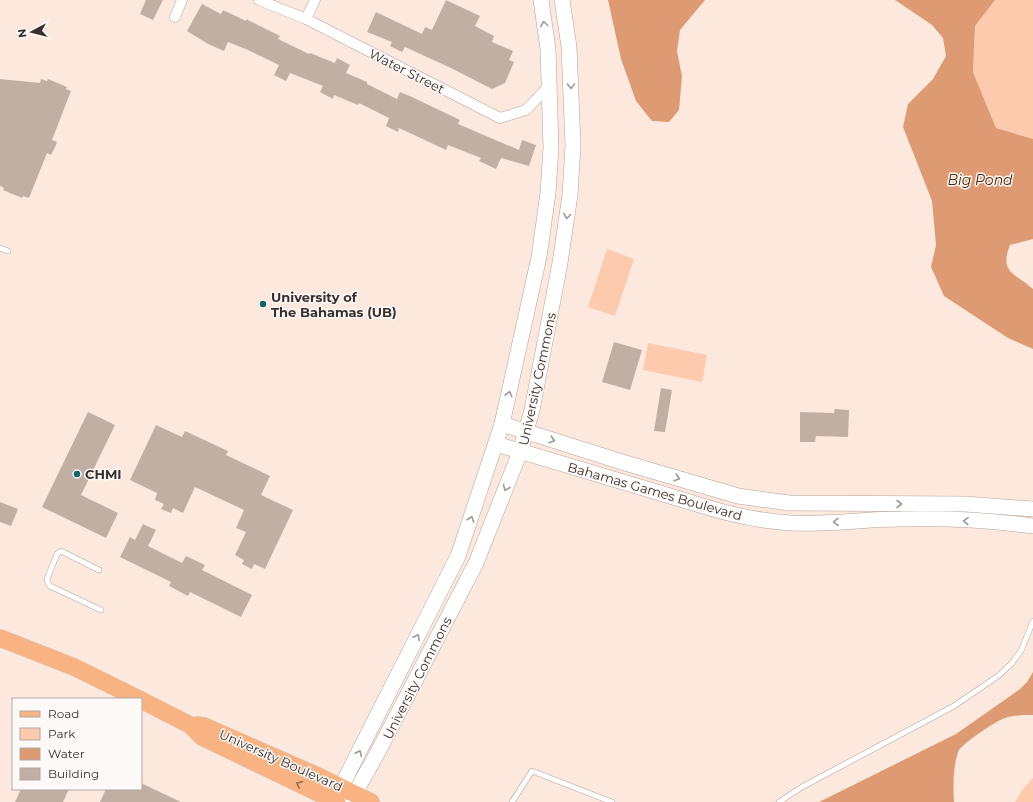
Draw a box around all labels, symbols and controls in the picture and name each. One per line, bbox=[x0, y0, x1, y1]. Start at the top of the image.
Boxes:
north arrow bbox=[12, 12, 52, 52]
one-way arrow bbox=[540, 21, 549, 28]
text: N bbox=[15, 28, 30, 38]
street label: Water Street bbox=[367, 45, 447, 97]
one-way arrow bbox=[567, 83, 575, 89]
water label: Big Pond bbox=[947, 171, 1013, 189]
one-way arrow bbox=[563, 213, 572, 219]
place label: University of The Bahamas (UB) bbox=[271, 289, 397, 320]
marker: University of The Bahamas (UB) bbox=[258, 299, 268, 309]
street label: University Commons bbox=[515, 311, 559, 447]
one-way arrow bbox=[504, 391, 512, 397]
one-way arrow bbox=[549, 435, 556, 444]
street label: Bahamas Games Boulevard bbox=[566, 458, 744, 524]
place label: CHMI bbox=[85, 466, 122, 482]
marker: CHMI bbox=[72, 469, 82, 479]
one-way arrow bbox=[673, 473, 680, 482]
one-way arrow bbox=[503, 484, 511, 492]
one-way arrow bbox=[896, 500, 902, 508]
one-way arrow bbox=[466, 515, 475, 522]
one-way arrow bbox=[963, 516, 969, 525]
one-way arrow bbox=[833, 518, 839, 526]
street label: University Commons bbox=[379, 614, 455, 742]
one-way arrow bbox=[413, 634, 420, 641]
legend bbox=[12, 698, 142, 790]
text: Road bbox=[48, 706, 79, 721]
text: Park bbox=[48, 726, 76, 741]
street label: University Boulevard bbox=[217, 726, 345, 794]
text: Water bbox=[48, 746, 85, 761]
one-way arrow bbox=[354, 749, 361, 757]
text: Building bbox=[48, 766, 99, 781]
one-way arrow bbox=[296, 781, 304, 789]

